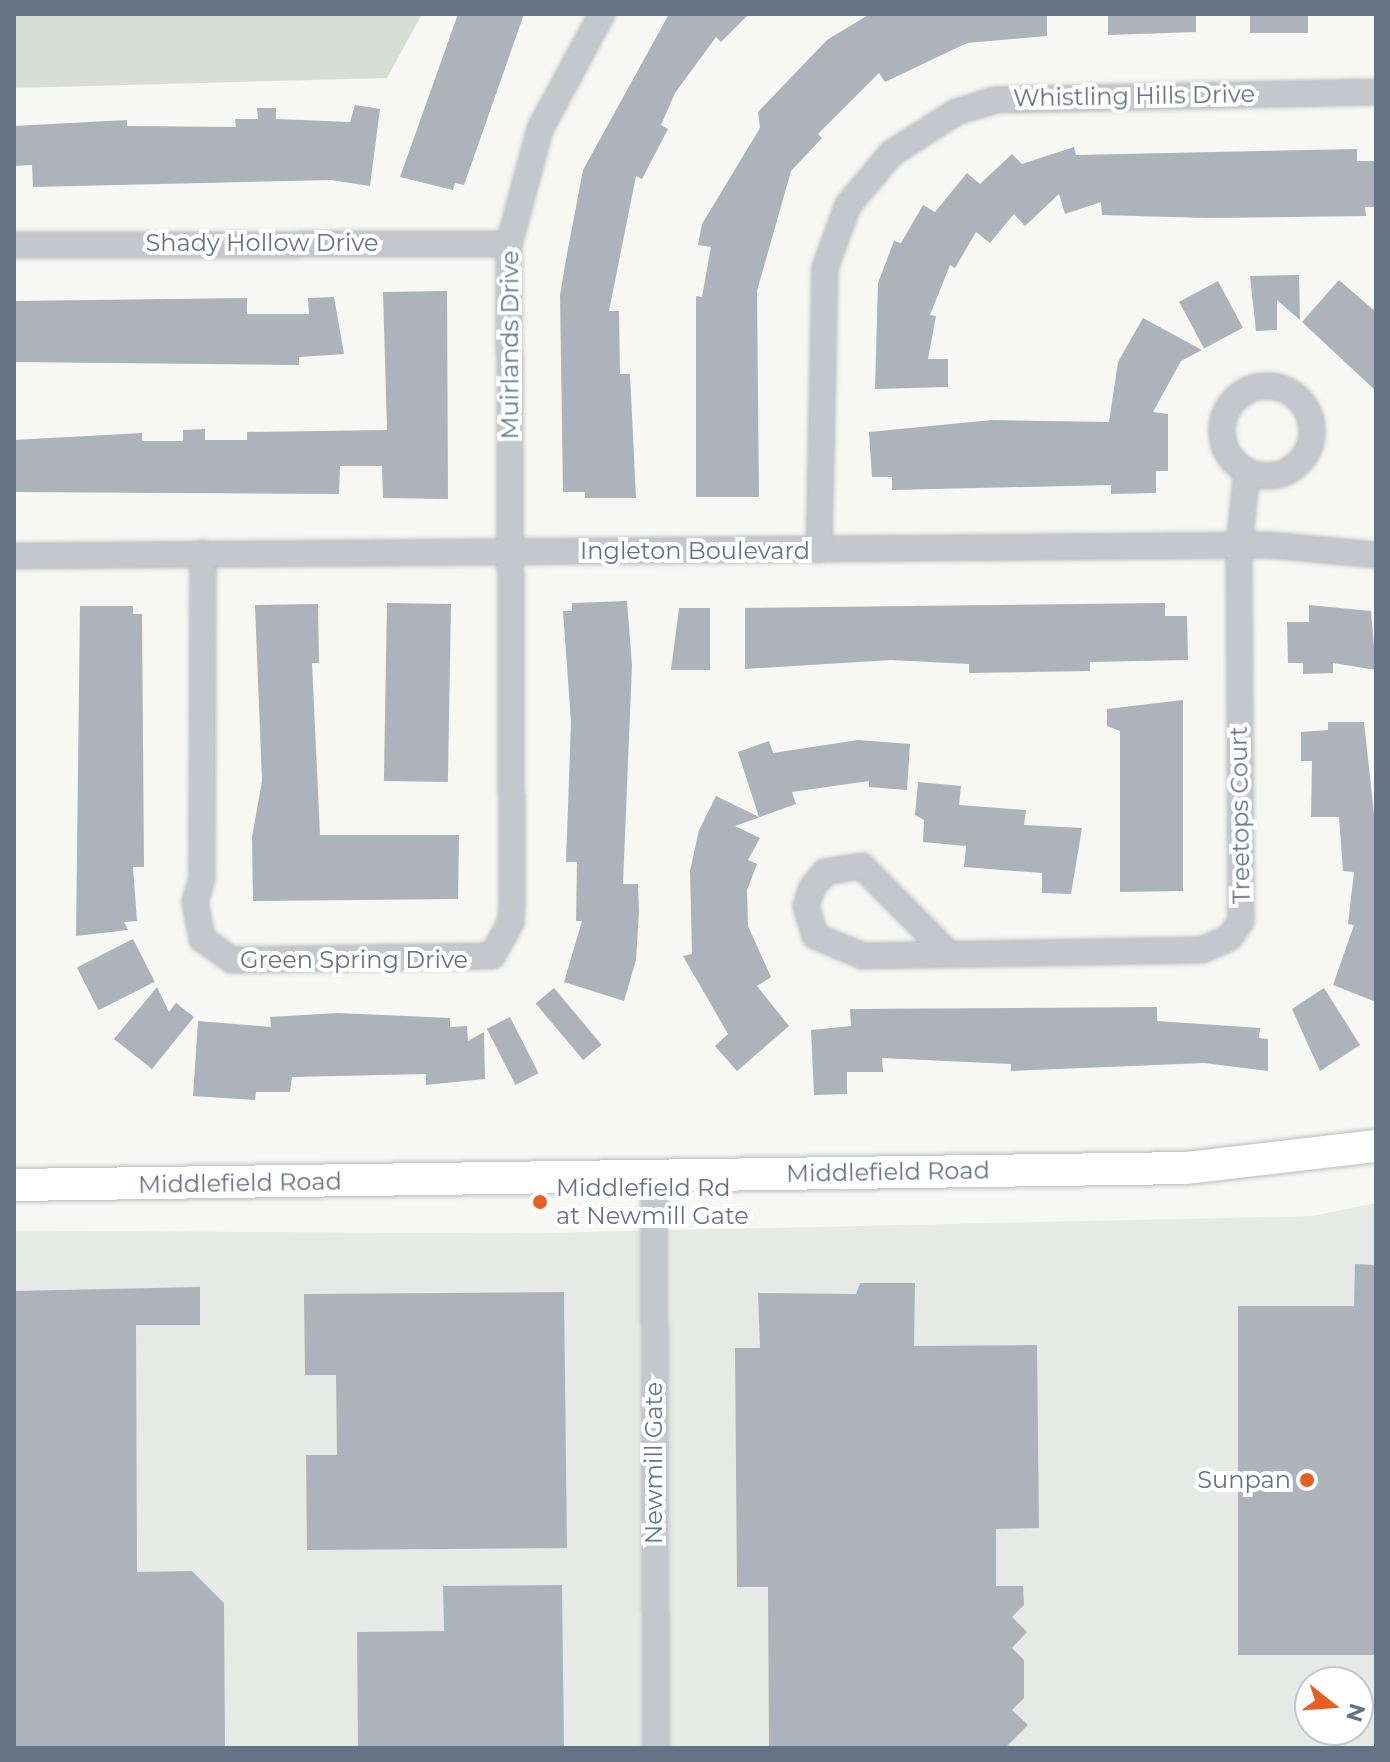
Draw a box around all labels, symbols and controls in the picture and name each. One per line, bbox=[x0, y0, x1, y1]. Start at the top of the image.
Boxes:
street label: Whistling Hills Drive bbox=[1013, 79, 1255, 113]
street label: Shady Hollow Drive bbox=[145, 229, 379, 257]
street label: Muirlands Drive bbox=[496, 251, 524, 439]
street label: Ingleton Boulevard bbox=[580, 537, 810, 565]
street label: Treetops Court bbox=[1224, 726, 1256, 904]
street label: Green Spring Drive bbox=[240, 946, 468, 974]
street label: Middlefield Road bbox=[786, 1156, 990, 1188]
street label: Middlefield Road bbox=[138, 1167, 342, 1199]
place label: Middlefield Rd at Newmill Gate bbox=[556, 1174, 749, 1230]
marker: Middlefield Rd at Newmill Gate bbox=[531, 1193, 549, 1211]
street label: Newmill Gate bbox=[640, 1382, 668, 1544]
place label: Sunpan bbox=[1197, 1466, 1291, 1494]
marker: Sunpan bbox=[1298, 1471, 1316, 1489]
north arrow bbox=[1294, 1666, 1374, 1746]
text: N bbox=[1340, 1700, 1371, 1725]

